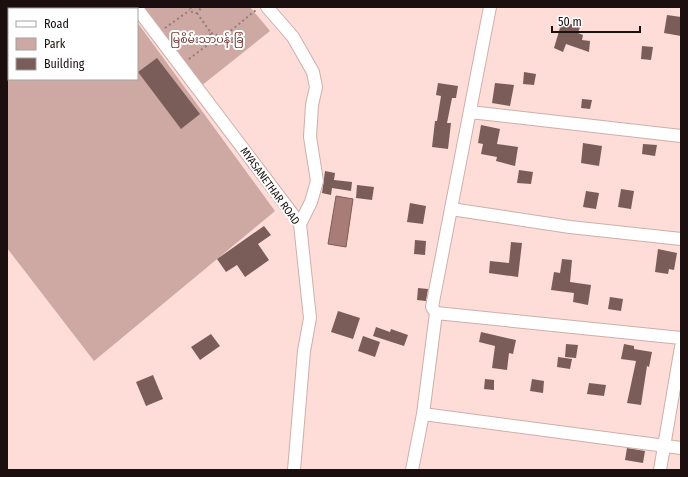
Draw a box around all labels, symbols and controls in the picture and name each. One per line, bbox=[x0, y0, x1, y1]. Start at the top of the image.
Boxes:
legend bbox=[8, 8, 138, 80]
scale bar bbox=[552, 8, 640, 34]
text: 50 m bbox=[558, 15, 582, 29]
text: Road bbox=[44, 17, 69, 31]
park label: မြစိမ်းသာပန်းခြံ bbox=[170, 32, 244, 48]
text: Park bbox=[44, 37, 66, 51]
text: Building bbox=[44, 57, 85, 71]
street label: MYASANETHAR ROAD bbox=[238, 145, 302, 227]

